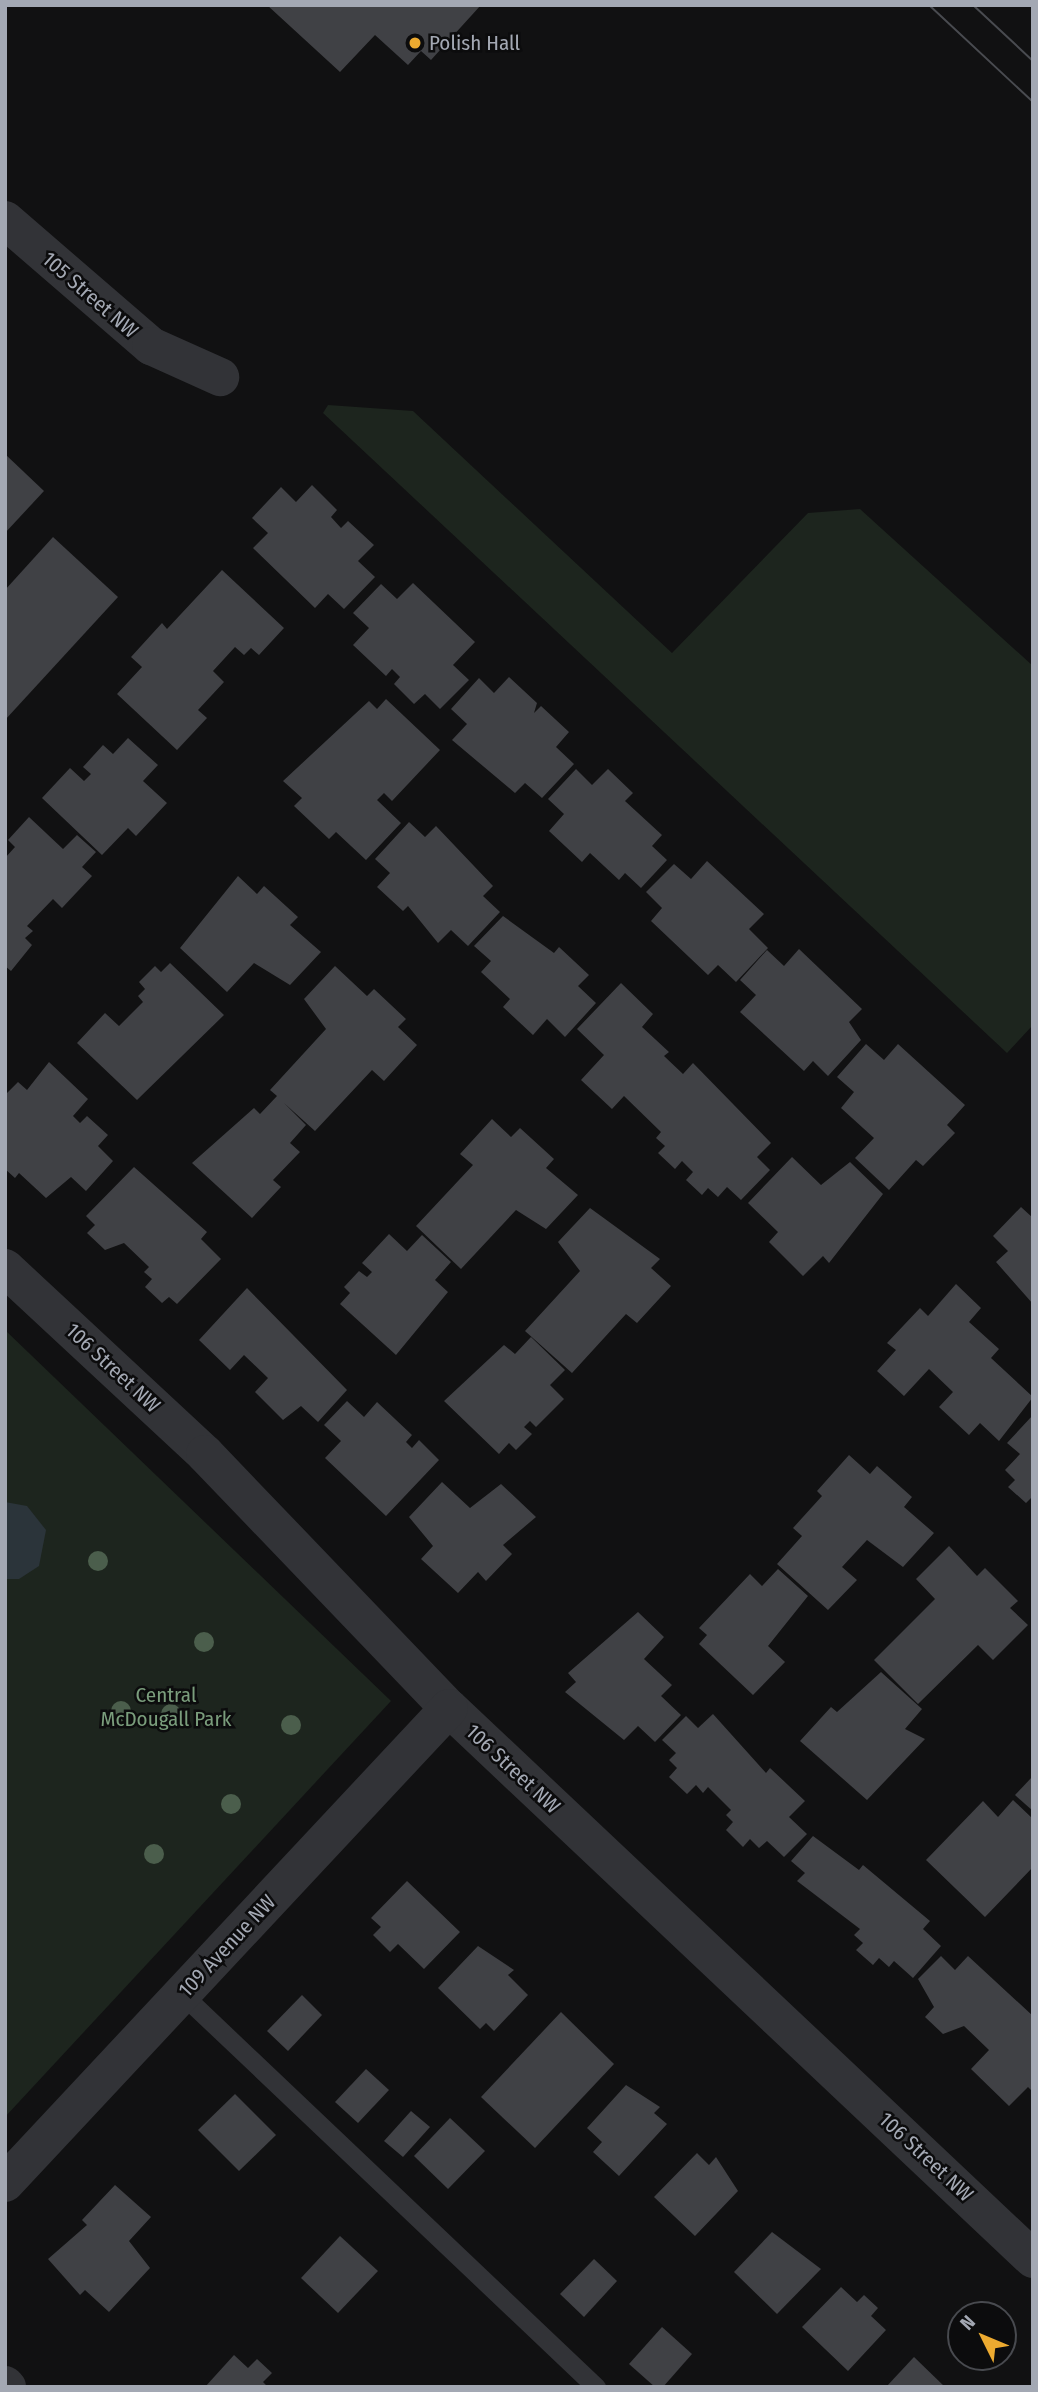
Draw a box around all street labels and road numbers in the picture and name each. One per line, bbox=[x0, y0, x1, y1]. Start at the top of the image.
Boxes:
street label: 105 Street NW bbox=[37, 247, 143, 343]
street label: 106 Street NW bbox=[61, 1318, 165, 1418]
street label: 106 Street NW bbox=[461, 1719, 565, 1819]
street label: 109 Avenue NW bbox=[173, 1890, 281, 2002]
street label: 106 Street NW bbox=[874, 2107, 978, 2207]

